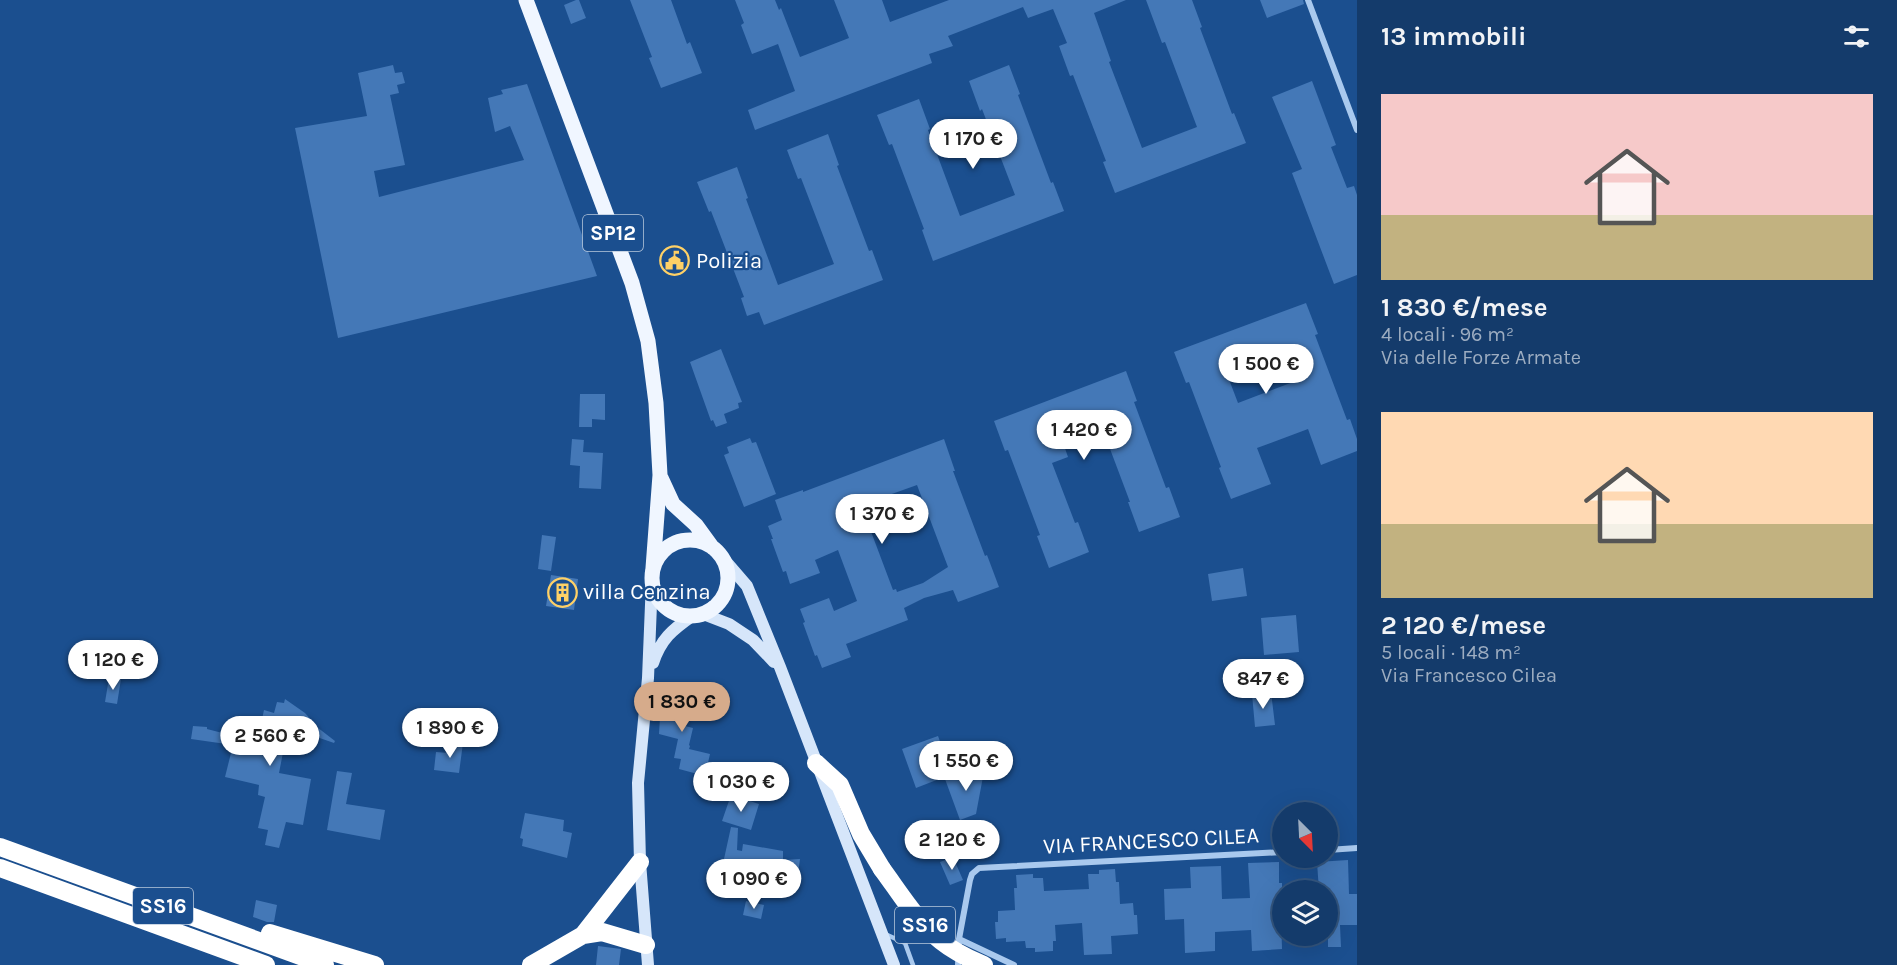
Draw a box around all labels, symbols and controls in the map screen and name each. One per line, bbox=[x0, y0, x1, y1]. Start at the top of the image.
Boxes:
icon: filters bbox=[1840, 20, 1873, 53]
text: 13 immobili bbox=[1381, 21, 1527, 52]
pin: 1 170 € bbox=[918, 119, 1028, 170]
text: 1 170 € bbox=[943, 127, 1003, 150]
icon: home bbox=[1573, 133, 1681, 241]
road number: SP12 bbox=[583, 215, 643, 251]
public building icon: Polizia bbox=[659, 245, 691, 277]
place label: Polizia bbox=[696, 248, 762, 274]
text: 1 830 €/mese bbox=[1381, 292, 1548, 323]
text: 4 locali · 96 m² bbox=[1381, 323, 1514, 346]
pin: 1 500 € bbox=[1211, 344, 1321, 395]
text: Via delle Forze Armate bbox=[1381, 346, 1581, 369]
text: 1 500 € bbox=[1233, 352, 1299, 375]
pin: 1 420 € bbox=[1029, 410, 1139, 461]
text: 1 420 € bbox=[1051, 418, 1117, 441]
icon: home bbox=[1573, 451, 1681, 559]
pin: 1 370 € bbox=[827, 494, 937, 545]
text: 1 370 € bbox=[850, 502, 914, 525]
building icon: villa Cenzina bbox=[546, 576, 578, 608]
place label: villa Cenzina bbox=[583, 579, 711, 605]
text: 2 120 €/mese bbox=[1381, 610, 1546, 641]
pin: 1 120 € bbox=[58, 640, 168, 691]
text: 5 locali · 148 m² bbox=[1381, 641, 1521, 664]
text: 1 120 € bbox=[82, 648, 144, 671]
pin: 847 € bbox=[1221, 659, 1305, 710]
text: Via Francesco Cilea bbox=[1381, 664, 1557, 687]
text: 847 € bbox=[1237, 667, 1289, 690]
pin: 1 830 € bbox=[627, 682, 737, 733]
text: 1 830 € bbox=[648, 690, 716, 713]
pin: 1 890 € bbox=[395, 708, 505, 759]
pin: 2 560 € bbox=[215, 716, 325, 767]
text: 1 890 € bbox=[416, 716, 484, 739]
text: 2 560 € bbox=[234, 724, 306, 747]
pin: 1 550 € bbox=[911, 741, 1021, 792]
text: 1 550 € bbox=[933, 749, 999, 772]
pin: 1 030 € bbox=[686, 762, 796, 813]
text: 1 030 € bbox=[707, 770, 775, 793]
north arrow bbox=[1272, 802, 1338, 868]
map controls bbox=[1272, 802, 1338, 946]
pin: 2 120 € bbox=[897, 820, 1007, 871]
street label: VIA FRANCESCO CILEA bbox=[1042, 822, 1260, 860]
text: 2 120 € bbox=[919, 828, 985, 851]
pin: 1 090 € bbox=[699, 859, 809, 910]
text: 1 090 € bbox=[720, 867, 788, 890]
button: layers bbox=[1272, 880, 1338, 946]
road number: SS16 bbox=[133, 888, 193, 924]
road number: SS16 bbox=[895, 907, 955, 943]

